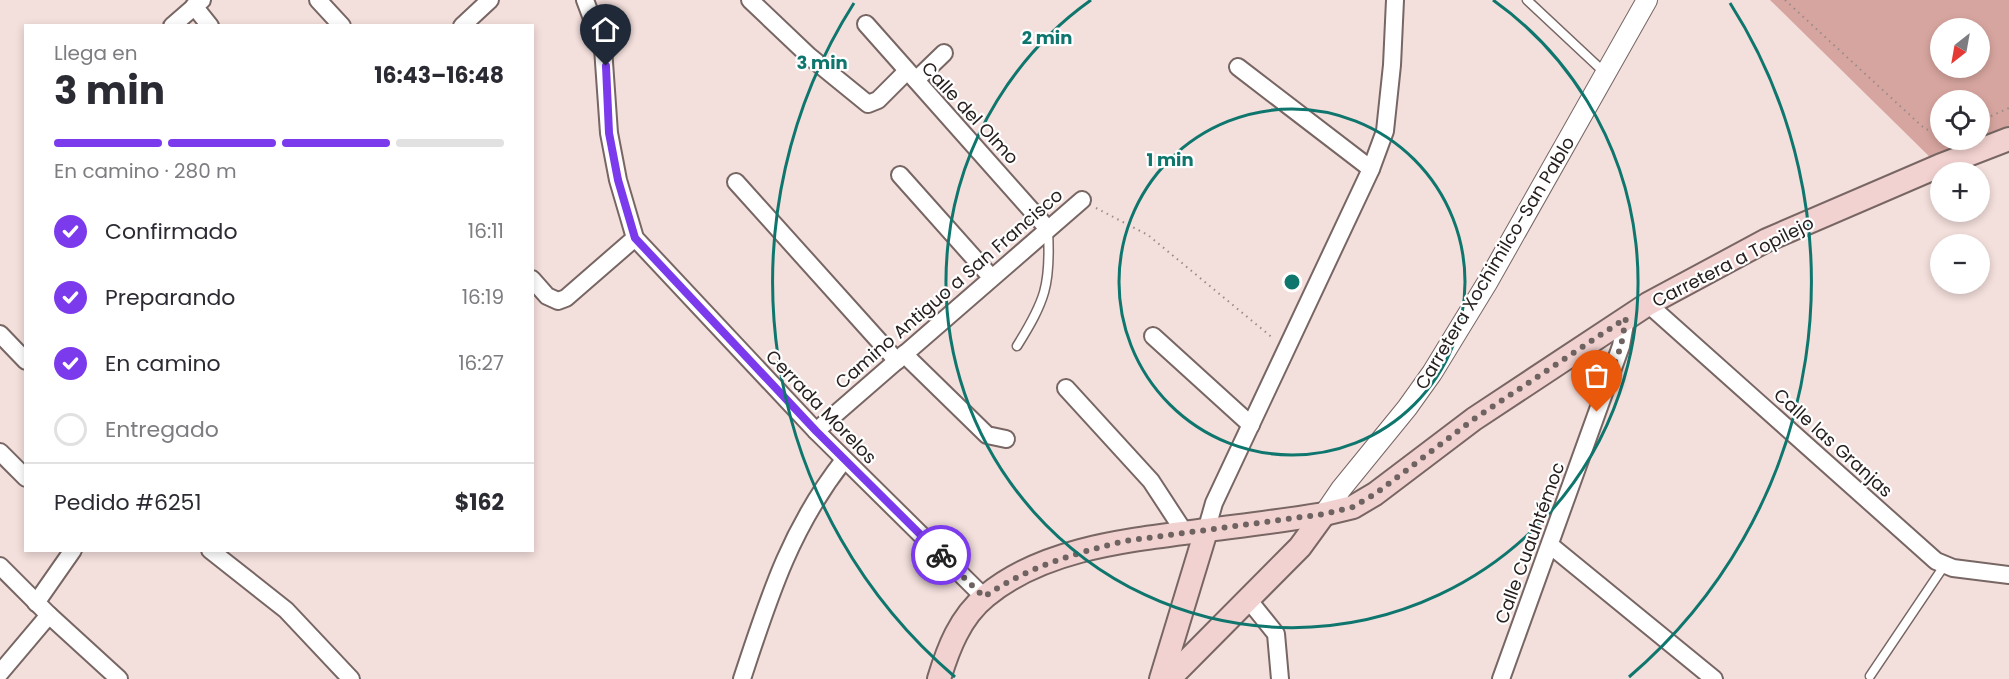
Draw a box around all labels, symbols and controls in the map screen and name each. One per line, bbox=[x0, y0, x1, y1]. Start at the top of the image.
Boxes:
pin bbox=[580, 4, 631, 66]
icon: home bbox=[589, 13, 622, 46]
north arrow bbox=[1930, 18, 1990, 78]
map controls bbox=[1930, 18, 1990, 294]
text: 2 min bbox=[1022, 25, 1072, 50]
text: Llega en bbox=[54, 39, 138, 67]
text: 3 min bbox=[796, 50, 848, 75]
street label: Calle del Olmo bbox=[916, 56, 1025, 169]
text: 16:43–16:48 bbox=[374, 60, 504, 91]
text: 3 min bbox=[54, 63, 165, 118]
button: locate bbox=[1930, 90, 1990, 150]
street label: Carretera Xochimilco-San Pablo bbox=[1409, 132, 1580, 394]
text: 1 min bbox=[1146, 147, 1194, 172]
text: En camino · 280 m bbox=[54, 157, 237, 185]
button: + bbox=[1930, 162, 1990, 222]
street label: Camino Antiguo a San Francisco bbox=[829, 183, 1068, 395]
street label: Carretera a Topilejo bbox=[1648, 210, 1818, 313]
icon: check bbox=[54, 215, 87, 248]
text: Confirmado bbox=[105, 216, 238, 247]
text: 16:11 bbox=[468, 217, 504, 245]
button: − bbox=[1930, 234, 1990, 294]
centre of rings bbox=[1282, 272, 1302, 292]
icon: check bbox=[54, 281, 87, 314]
text: Preparando bbox=[105, 282, 235, 313]
text: 16:19 bbox=[462, 283, 504, 311]
street label: Cerrada Morelos bbox=[760, 344, 882, 469]
icon: check bbox=[54, 347, 87, 380]
text: En camino bbox=[105, 348, 221, 379]
text: 16:27 bbox=[458, 349, 504, 377]
pin bbox=[1571, 350, 1622, 412]
icon: bag bbox=[1580, 359, 1613, 392]
street label: Calle las Granjas bbox=[1768, 382, 1898, 503]
text: Entregado bbox=[105, 414, 219, 445]
street label: Calle Cuauhtémoc bbox=[1489, 459, 1570, 627]
text: Pedido #6251 bbox=[54, 487, 201, 518]
text: $162 bbox=[455, 487, 504, 518]
courier bbox=[911, 525, 971, 585]
icon: bike bbox=[925, 539, 958, 572]

